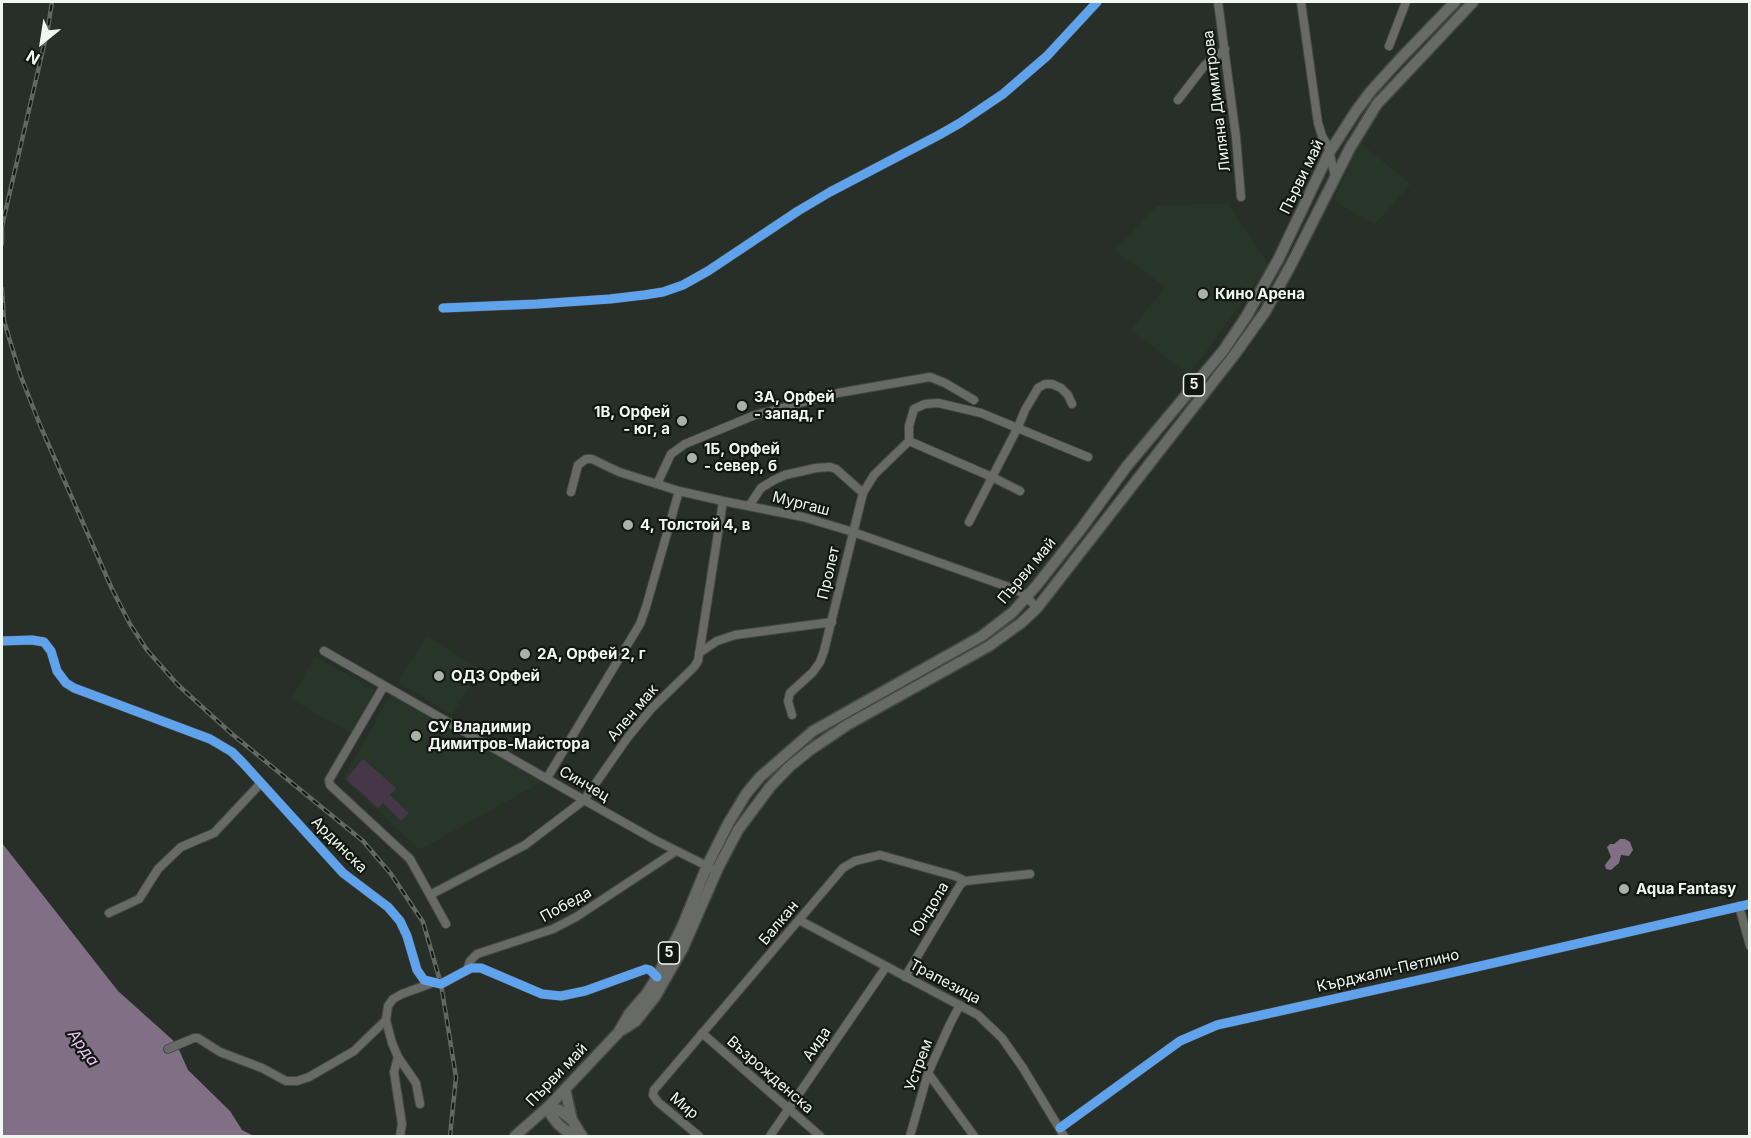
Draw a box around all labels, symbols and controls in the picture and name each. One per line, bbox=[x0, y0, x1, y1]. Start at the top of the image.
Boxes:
north arrow bbox=[12, 12, 72, 72]
street label: Лиляна Димитрова bbox=[1199, 29, 1235, 173]
text: N bbox=[23, 46, 43, 69]
street label: Първи май bbox=[1276, 137, 1328, 217]
place label: Кино Арена bbox=[1215, 285, 1305, 303]
marker: Кино Арена bbox=[1196, 287, 1210, 301]
road number: 5 bbox=[1184, 374, 1204, 396]
place label: 3А, Орфей - запад, г bbox=[754, 388, 835, 423]
marker: 3А, Орфей - запад, г bbox=[735, 399, 749, 413]
place label: 1В, Орфей - юг, а bbox=[594, 403, 670, 438]
marker: 1В, Орфей - юг, а bbox=[675, 414, 689, 428]
place label: 1Б, Орфей - север, б bbox=[704, 440, 780, 475]
marker: 1Б, Орфей - север, б bbox=[685, 451, 699, 465]
street label: Мургаш bbox=[770, 488, 832, 520]
place label: 4, Толстой 4, в bbox=[640, 516, 750, 534]
marker: 4, Толстой 4, в bbox=[621, 518, 635, 532]
street label: Първи май bbox=[994, 534, 1060, 608]
street label: Пролет bbox=[814, 545, 844, 601]
place label: 2А, Орфей 2, г bbox=[537, 645, 646, 663]
marker: 2А, Орфей 2, г bbox=[518, 647, 532, 661]
place label: ОДЗ Орфей bbox=[451, 667, 540, 685]
marker: ОДЗ Орфей bbox=[432, 669, 446, 683]
street label: Ален мак bbox=[604, 681, 662, 745]
place label: СУ Владимир Димитров-Майстора bbox=[428, 718, 590, 753]
marker: СУ Владимир Димитров-Майстора bbox=[409, 729, 423, 743]
street label: Синчец bbox=[556, 762, 612, 806]
street label: Ардинска bbox=[307, 813, 371, 877]
street label: Юндола bbox=[907, 879, 953, 939]
place label: Aqua Fantasy bbox=[1636, 880, 1736, 898]
marker: Aqua Fantasy bbox=[1617, 882, 1631, 896]
street label: Победа bbox=[537, 884, 595, 926]
street label: Балкан bbox=[755, 897, 803, 949]
road number: 5 bbox=[658, 942, 680, 964]
street label: Кърджали-Петлино bbox=[1315, 946, 1461, 996]
street label: Трапезица bbox=[906, 956, 984, 1008]
street label: Аида bbox=[799, 1024, 835, 1064]
water label: Арда bbox=[63, 1026, 103, 1070]
street label: Възрожденска bbox=[723, 1032, 817, 1118]
street label: Устрем bbox=[901, 1037, 937, 1093]
street label: Първи май bbox=[523, 1040, 591, 1110]
street label: Мир bbox=[666, 1089, 702, 1123]

